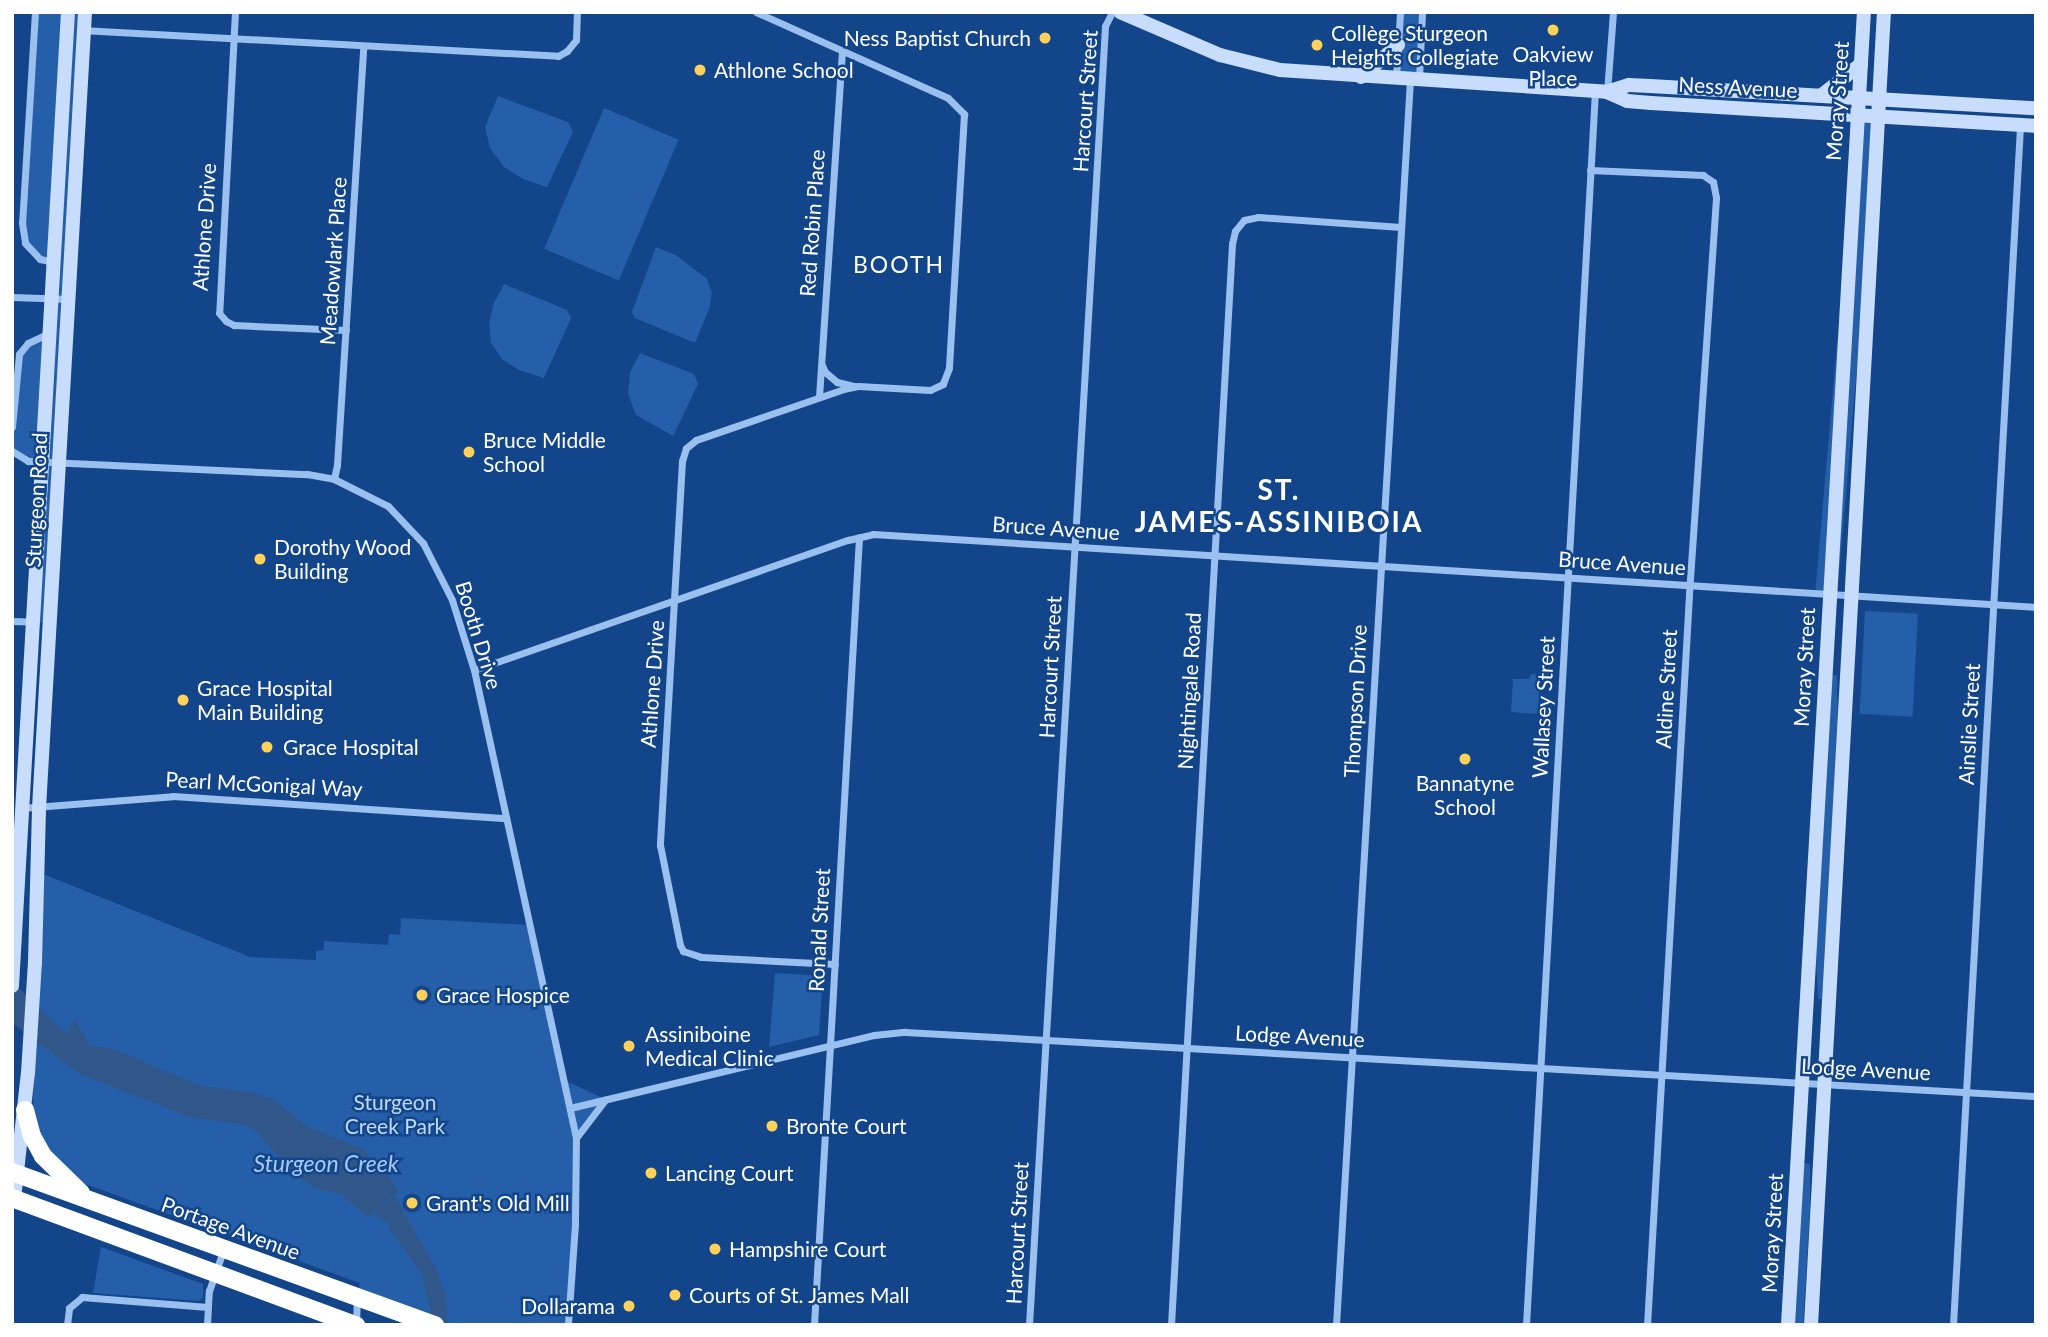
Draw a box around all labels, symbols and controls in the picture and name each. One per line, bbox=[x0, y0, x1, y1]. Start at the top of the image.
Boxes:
place label: Collège Sturgeon Heights Collegiate bbox=[1331, 20, 1499, 70]
marker: Oakview Place bbox=[1545, 22, 1561, 38]
place label: Ness Baptist Church bbox=[844, 25, 1031, 51]
street label: Harcourt Street bbox=[1067, 29, 1103, 173]
marker: Ness Baptist Church bbox=[1037, 30, 1053, 46]
marker: Collège Sturgeon Heights Collegiate bbox=[1309, 37, 1325, 53]
street label: Moray Street bbox=[1820, 40, 1854, 162]
place label: Oakview Place bbox=[1513, 41, 1593, 91]
place label: Athlone School bbox=[714, 57, 854, 83]
marker: Athlone School bbox=[692, 62, 708, 78]
street label: Ness Avenue bbox=[1677, 71, 1799, 103]
street label: Red Robin Place bbox=[794, 148, 830, 298]
street label: Athlone Drive bbox=[187, 162, 221, 292]
street label: Meadowlark Place bbox=[315, 176, 351, 346]
district label: BOOTH bbox=[854, 250, 944, 278]
place label: Bruce Middle School bbox=[483, 427, 606, 477]
street label: Sturgeon Road bbox=[20, 432, 52, 568]
marker: Bruce Middle School bbox=[461, 444, 477, 460]
district label: ST. JAMES-ASSINIBOIA bbox=[1137, 472, 1421, 538]
street label: Bruce Avenue bbox=[991, 511, 1121, 545]
place label: Dorothy Wood Building bbox=[274, 534, 412, 584]
street label: Bruce Avenue bbox=[1557, 546, 1687, 580]
marker: Dorothy Wood Building bbox=[252, 551, 268, 567]
street label: Booth Drive bbox=[451, 578, 507, 692]
street label: Harcourt Street bbox=[1034, 595, 1066, 739]
street label: Moray Street bbox=[1788, 606, 1820, 728]
street label: Nightingale Road bbox=[1172, 612, 1206, 770]
street label: Athlone Drive bbox=[635, 619, 669, 749]
street label: Thompson Drive bbox=[1338, 624, 1372, 778]
street label: Aldine Street bbox=[1650, 629, 1682, 749]
street label: Wallasey Street bbox=[1527, 635, 1559, 779]
street label: Ainslie Street bbox=[1953, 663, 1985, 785]
place label: Grace Hospital Main Building bbox=[197, 675, 333, 725]
marker: Grace Hospital Main Building bbox=[175, 692, 191, 708]
place label: Grace Hospital bbox=[283, 734, 419, 760]
marker: Grace Hospital bbox=[257, 737, 277, 757]
marker: Bannatyne School bbox=[1457, 751, 1473, 767]
street label: Pearl McGonigal Way bbox=[165, 766, 363, 802]
place label: Bannatyne School bbox=[1416, 770, 1514, 820]
street label: Ronald Street bbox=[803, 867, 835, 993]
place label: Grace Hospice bbox=[436, 982, 570, 1008]
marker: Grace Hospice bbox=[414, 987, 430, 1003]
street label: Lodge Avenue bbox=[1234, 1020, 1366, 1052]
place label: Assiniboine Medical Clinic bbox=[645, 1021, 774, 1071]
marker: Assiniboine Medical Clinic bbox=[619, 1036, 639, 1056]
street label: Lodge Avenue bbox=[1800, 1053, 1932, 1085]
park label: Sturgeon Creek Park bbox=[345, 1089, 445, 1139]
place label: Bronte Court bbox=[786, 1113, 907, 1139]
marker: Bronte Court bbox=[764, 1118, 780, 1134]
water label: Sturgeon Creek bbox=[253, 1149, 399, 1177]
place label: Lancing Court bbox=[665, 1160, 794, 1186]
street label: Harcourt Street bbox=[1001, 1161, 1033, 1305]
marker: Lancing Court bbox=[643, 1165, 659, 1181]
street label: Moray Street bbox=[1756, 1172, 1788, 1294]
place label: Grant's Old Mill bbox=[426, 1190, 570, 1216]
street label: Portage Avenue bbox=[158, 1191, 304, 1265]
marker: Grant's Old Mill bbox=[404, 1195, 420, 1211]
place label: Hampshire Court bbox=[729, 1236, 886, 1262]
marker: Hampshire Court bbox=[707, 1241, 723, 1257]
place label: Courts of St. James Mall bbox=[689, 1282, 911, 1308]
marker: Courts of St. James Mall bbox=[667, 1287, 683, 1303]
place label: Dollarama bbox=[521, 1293, 615, 1319]
marker: Dollarama bbox=[621, 1298, 637, 1314]

